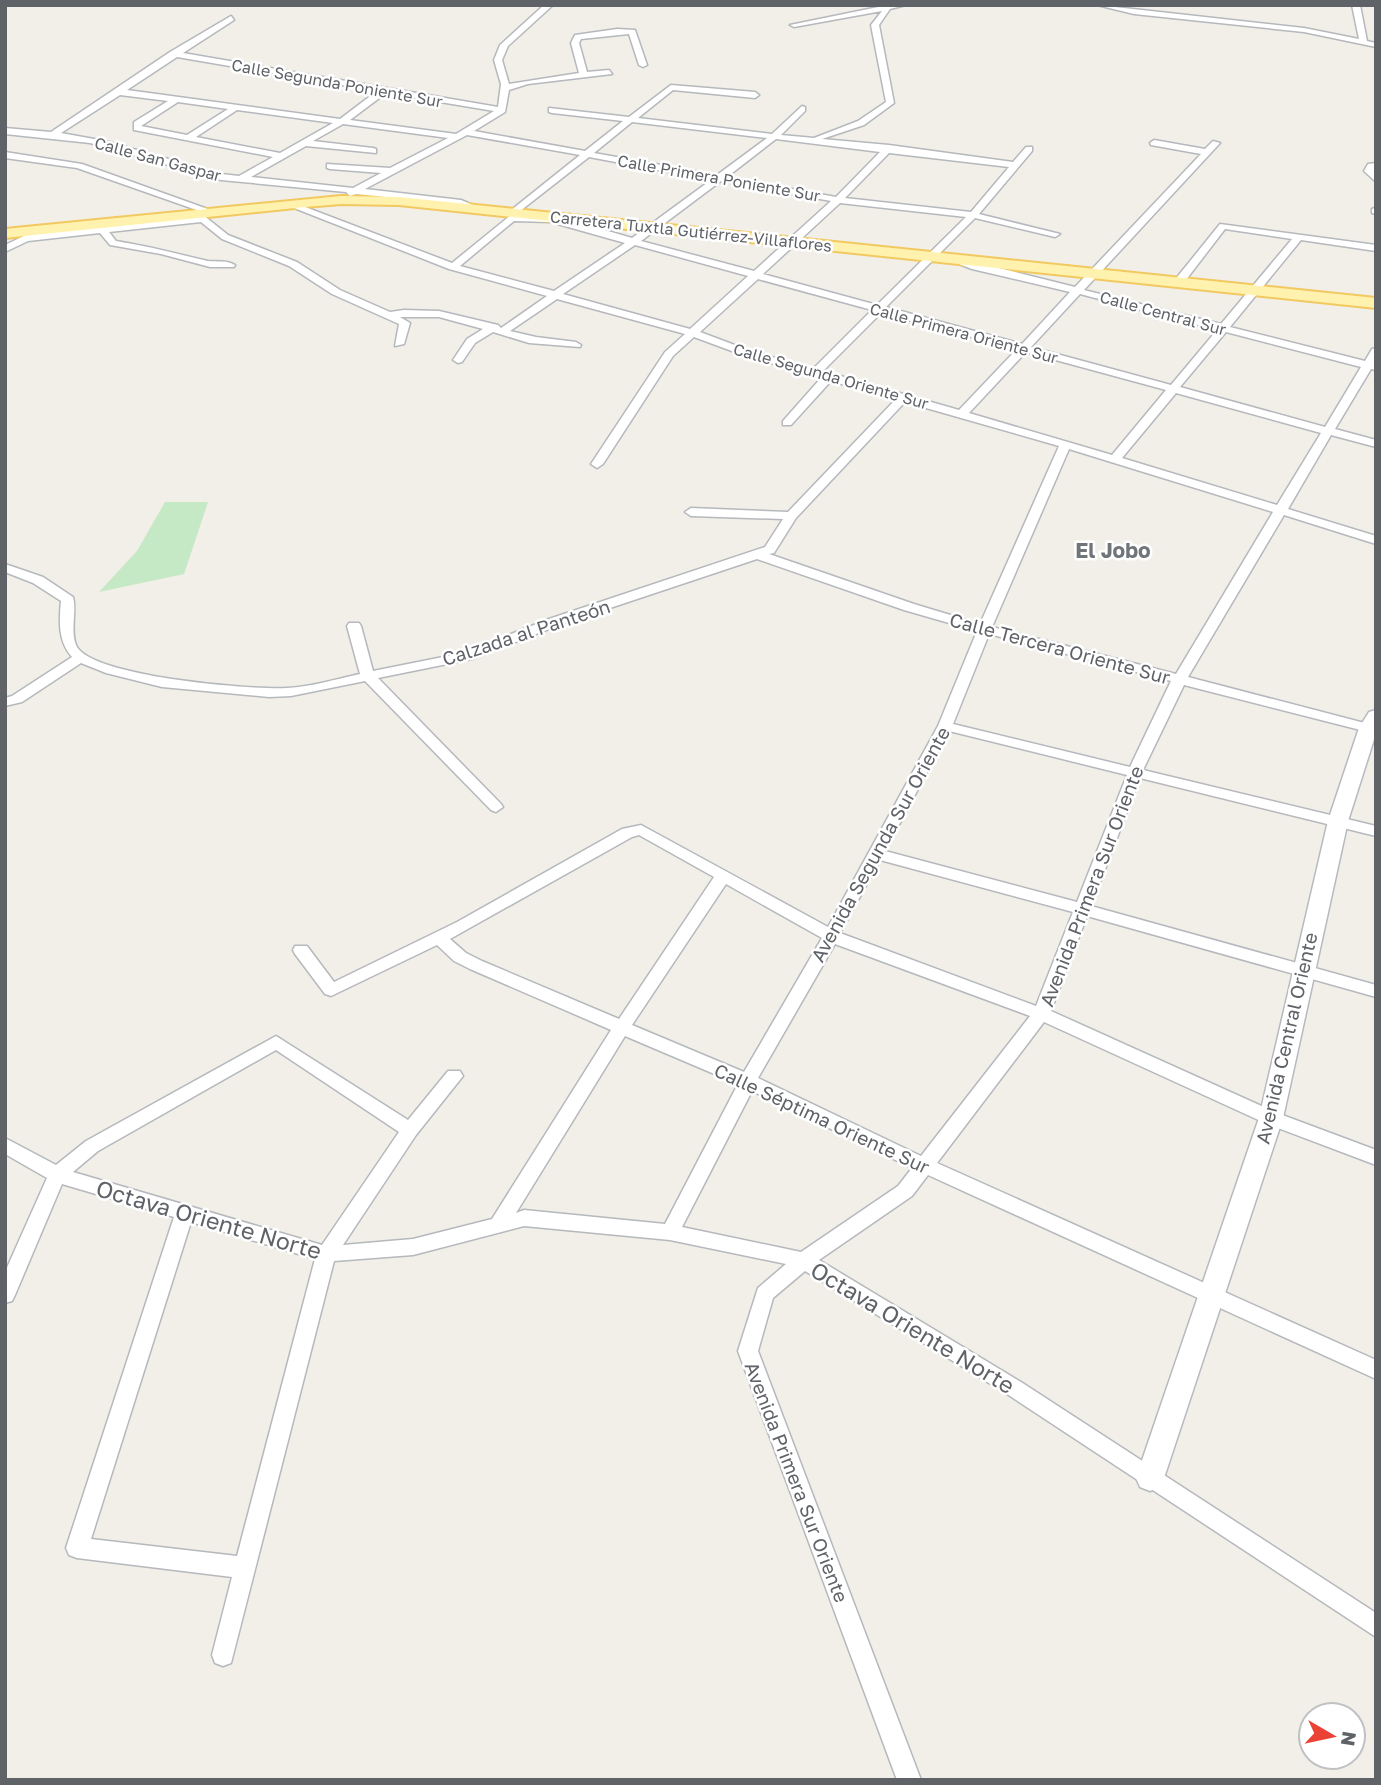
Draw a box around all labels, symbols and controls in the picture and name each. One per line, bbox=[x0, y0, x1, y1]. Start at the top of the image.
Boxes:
street label: Calle Segunda Poniente Sur bbox=[230, 55, 444, 111]
street label: Calle San Gaspar bbox=[92, 132, 224, 186]
street label: Calle Primera Poniente Sur bbox=[616, 150, 822, 206]
street label: Carretera Tuxtla Gutiérrez-Villaflores bbox=[549, 206, 833, 256]
street label: Calle Central Sur bbox=[1098, 287, 1228, 339]
street label: Calle Primera Oriente Sur bbox=[868, 298, 1060, 368]
street label: Calle Segunda Oriente Sur bbox=[731, 339, 931, 413]
district label: El Jobo bbox=[1075, 537, 1151, 563]
street label: Calzada al Panteón bbox=[439, 594, 613, 670]
street label: Calle Tercera Oriente Sur bbox=[947, 607, 1173, 689]
street label: Avenida Segunda Sur Oriente bbox=[806, 722, 954, 966]
street label: Avenida Primera Sur Oriente bbox=[1034, 762, 1148, 1010]
street label: Avenida Central Oriente bbox=[1250, 930, 1322, 1146]
street label: Calle Séptima Oriente Sur bbox=[711, 1058, 934, 1178]
street label: Octava Oriente Norte bbox=[93, 1173, 325, 1265]
street label: Octava Oriente Norte bbox=[806, 1255, 1020, 1399]
street label: Avenida Primera Sur Oriente bbox=[740, 1358, 854, 1606]
north arrow bbox=[1297, 1701, 1367, 1771]
text: N bbox=[1337, 1730, 1362, 1748]

